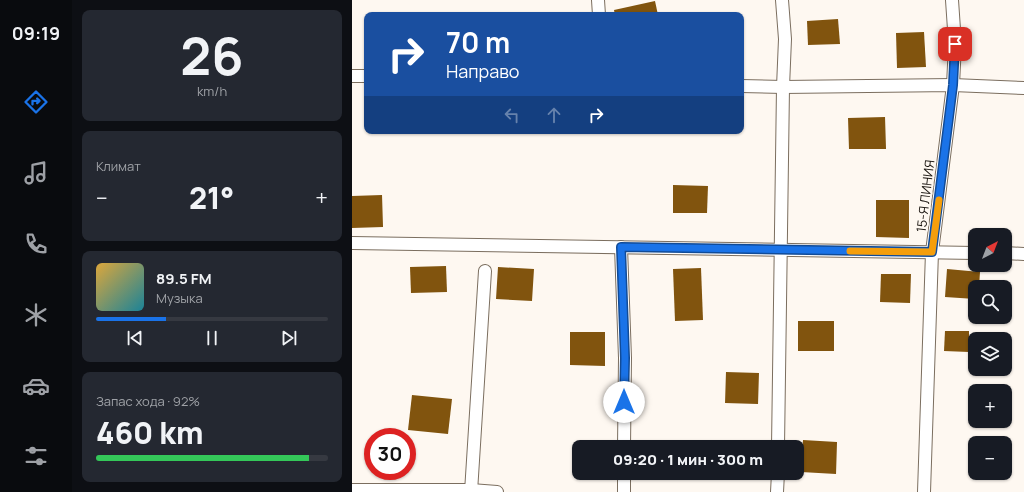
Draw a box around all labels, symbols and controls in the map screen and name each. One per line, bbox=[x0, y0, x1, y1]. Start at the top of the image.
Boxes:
text: 26 bbox=[180, 20, 244, 91]
text: 09:19 bbox=[12, 21, 60, 45]
text: 70 m bbox=[446, 23, 510, 61]
pin bbox=[938, 27, 972, 61]
icon: right bbox=[380, 28, 432, 80]
icon: arrive bbox=[944, 33, 966, 55]
text: Направо bbox=[446, 59, 520, 83]
text: km/h bbox=[197, 82, 227, 100]
icon: directions bbox=[22, 88, 50, 116]
icon: left bbox=[501, 104, 523, 126]
icon: ahead bbox=[543, 104, 565, 126]
icon: right bbox=[585, 104, 607, 126]
text: Климат bbox=[96, 157, 141, 175]
icon: music bbox=[22, 159, 50, 187]
street label: 15-Я ЛИНИЯ bbox=[912, 159, 938, 233]
text: 21° bbox=[189, 177, 234, 218]
text: − bbox=[96, 183, 108, 213]
text: + bbox=[315, 183, 328, 213]
north arrow bbox=[968, 228, 1012, 272]
map controls bbox=[968, 228, 1012, 480]
icon: phone bbox=[22, 230, 50, 258]
text: 89.5 FM bbox=[156, 268, 211, 289]
button: search bbox=[968, 280, 1012, 324]
text: Музыка bbox=[156, 289, 203, 307]
icon: climate bbox=[22, 301, 50, 329]
icon: previous bbox=[124, 327, 146, 349]
icon: pause bbox=[201, 327, 223, 349]
icon: next bbox=[278, 327, 300, 349]
button: layers bbox=[968, 332, 1012, 376]
icon: car bbox=[22, 372, 50, 400]
position arrow bbox=[603, 381, 645, 423]
button: + bbox=[968, 384, 1012, 428]
text: Запас хода · 92% bbox=[96, 392, 200, 410]
text: 460 km bbox=[96, 412, 203, 453]
speed limit sign: 30 bbox=[364, 428, 416, 480]
button: − bbox=[968, 436, 1012, 480]
icon: filters bbox=[22, 442, 50, 470]
text: 09:20 · 1 мин · 300 m bbox=[613, 449, 763, 470]

